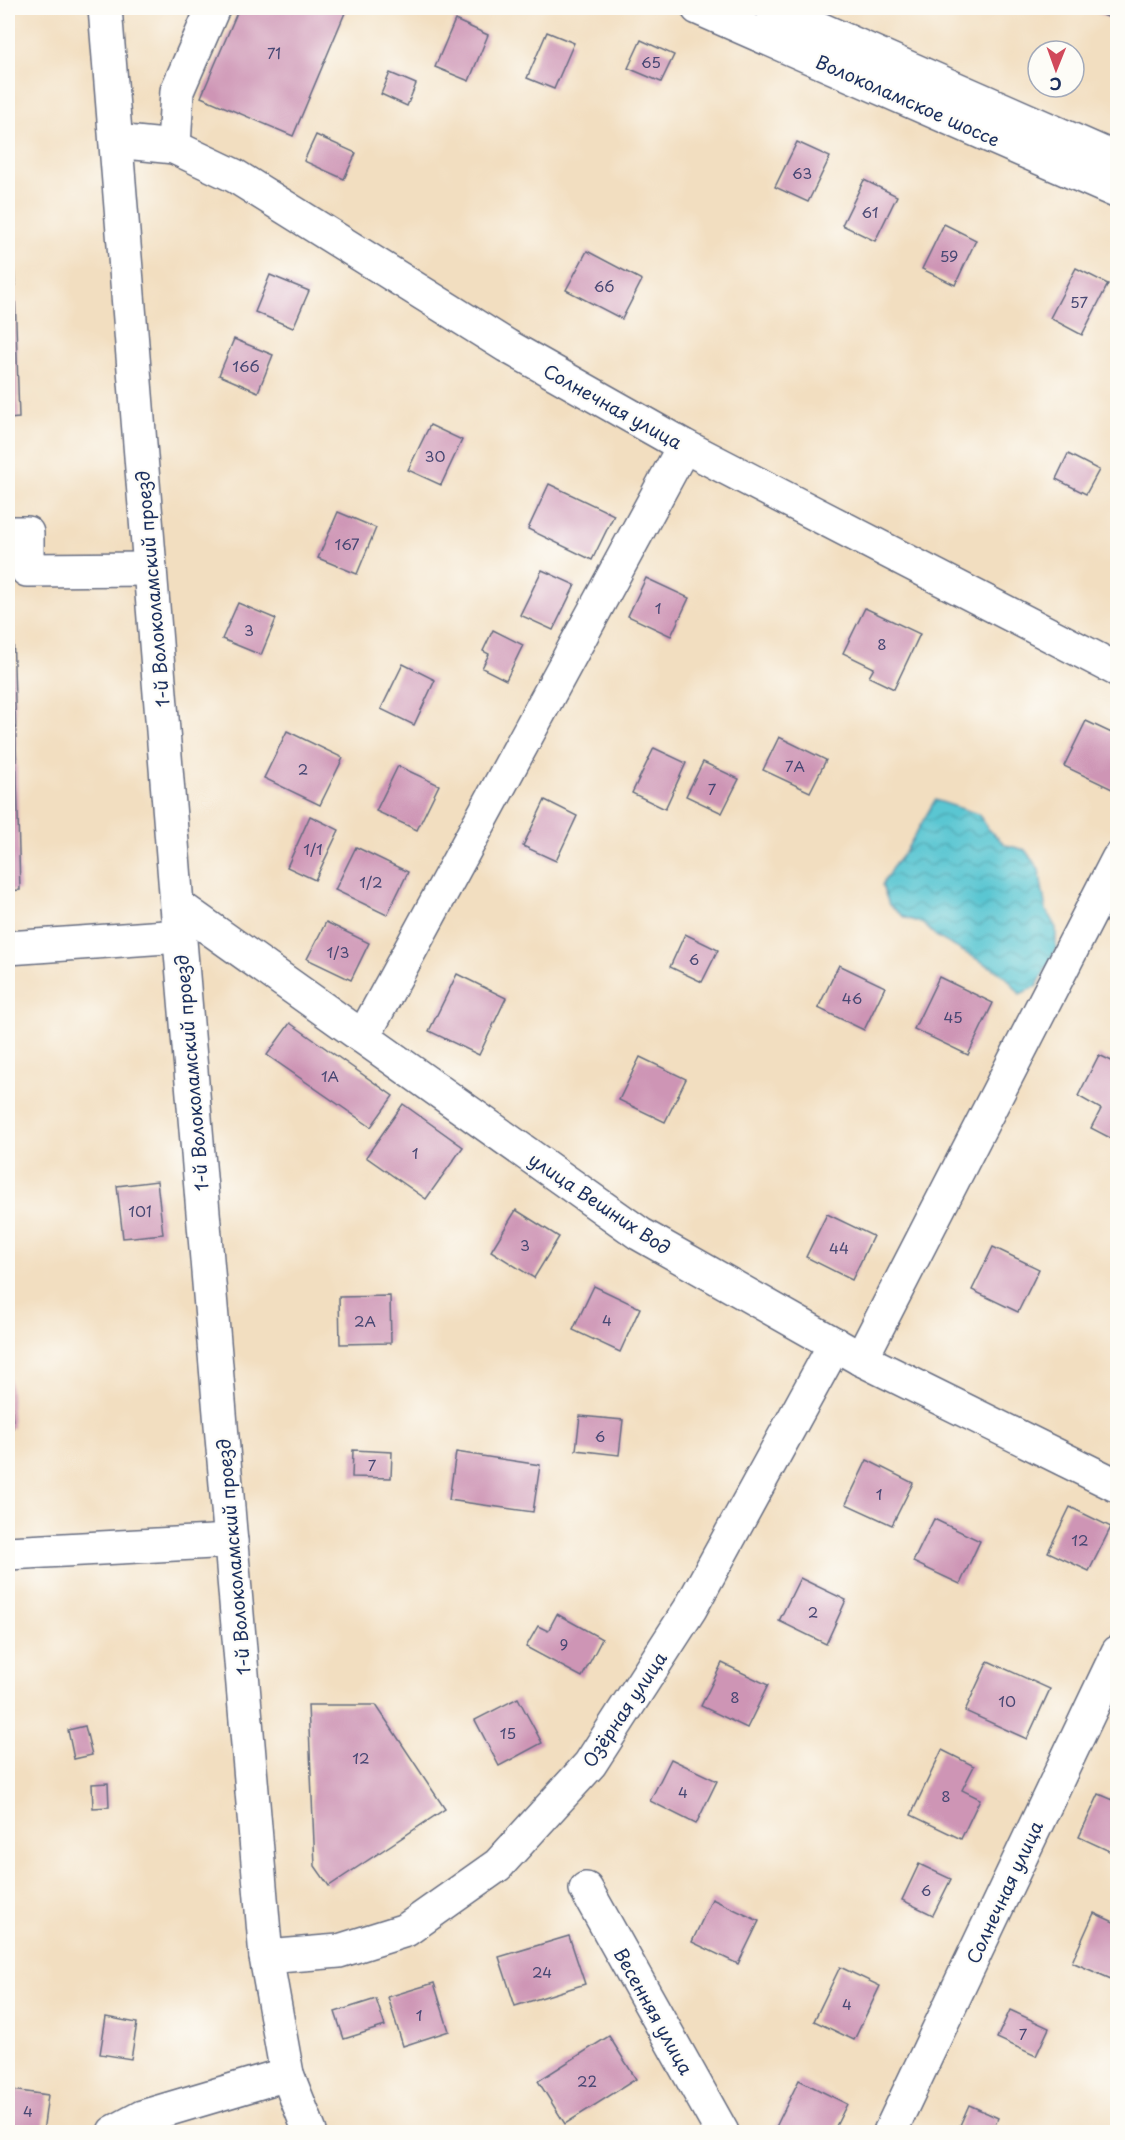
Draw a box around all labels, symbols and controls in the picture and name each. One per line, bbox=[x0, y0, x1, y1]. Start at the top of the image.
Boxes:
north arrow bbox=[1026, 39, 1086, 99]
house number: 71 bbox=[267, 41, 281, 64]
street label: Волоколамское шоссе bbox=[812, 47, 1004, 153]
house number: 65 bbox=[641, 50, 661, 73]
text: С bbox=[1049, 73, 1062, 97]
house number: 63 bbox=[792, 161, 812, 184]
house number: 61 bbox=[862, 200, 878, 223]
house number: 59 bbox=[940, 244, 958, 267]
house number: 66 bbox=[594, 274, 614, 297]
house number: 57 bbox=[1070, 290, 1088, 313]
house number: 166 bbox=[232, 354, 260, 377]
street label: Солнечная улица bbox=[539, 357, 688, 456]
house number: 30 bbox=[425, 444, 445, 467]
street label: 1-й Волоколамский проезд bbox=[128, 470, 176, 708]
house number: 167 bbox=[335, 532, 360, 555]
house number: 1 bbox=[655, 596, 661, 619]
house number: 3 bbox=[244, 618, 254, 641]
house number: 8 bbox=[877, 632, 887, 655]
house number: 7А bbox=[785, 754, 805, 777]
house number: 2 bbox=[298, 757, 308, 780]
house number: 7 bbox=[708, 777, 717, 800]
house number: 1/1 bbox=[303, 837, 323, 860]
house number: 1/2 bbox=[359, 870, 383, 893]
house number: 1/3 bbox=[327, 940, 349, 963]
house number: 6 bbox=[689, 947, 699, 970]
street label: 1-й Волоколамский проезд bbox=[167, 954, 215, 1192]
house number: 46 bbox=[842, 986, 862, 1009]
house number: 45 bbox=[943, 1005, 963, 1028]
house number: 1А bbox=[321, 1064, 339, 1087]
house number: 1 bbox=[412, 1141, 418, 1164]
street label: улица Вешних Вод bbox=[524, 1145, 676, 1261]
house number: 101 bbox=[128, 1199, 152, 1222]
house number: 3 bbox=[520, 1233, 530, 1256]
house number: 44 bbox=[829, 1236, 849, 1259]
house number: 4 bbox=[602, 1308, 612, 1331]
house number: 2А bbox=[354, 1309, 376, 1332]
house number: 6 bbox=[595, 1424, 605, 1447]
street label: 1-й Волоколамский проезд bbox=[209, 1438, 257, 1676]
house number: 7 bbox=[368, 1453, 377, 1476]
house number: 1 bbox=[876, 1482, 882, 1505]
house number: 12 bbox=[1071, 1528, 1089, 1551]
house number: 2 bbox=[808, 1600, 818, 1623]
house number: 9 bbox=[560, 1632, 568, 1655]
street label: Озёрная улица bbox=[575, 1645, 673, 1772]
house number: 8 bbox=[730, 1685, 740, 1708]
house number: 10 bbox=[998, 1689, 1016, 1712]
house number: 15 bbox=[500, 1721, 516, 1744]
house number: 12 bbox=[352, 1746, 370, 1769]
house number: 4 bbox=[678, 1780, 688, 1803]
house number: 8 bbox=[941, 1784, 951, 1807]
street label: Солнечная улица bbox=[959, 1815, 1049, 1968]
house number: 6 bbox=[921, 1878, 931, 1901]
street label: Весенняя улица bbox=[608, 1943, 700, 2080]
house number: 24 bbox=[532, 1960, 552, 1983]
house number: 4 bbox=[842, 1992, 852, 2015]
house number: 1 bbox=[416, 2003, 422, 2026]
house number: 7 bbox=[1019, 2022, 1028, 2045]
house number: 22 bbox=[577, 2069, 597, 2092]
house number: 4 bbox=[23, 2099, 33, 2122]

